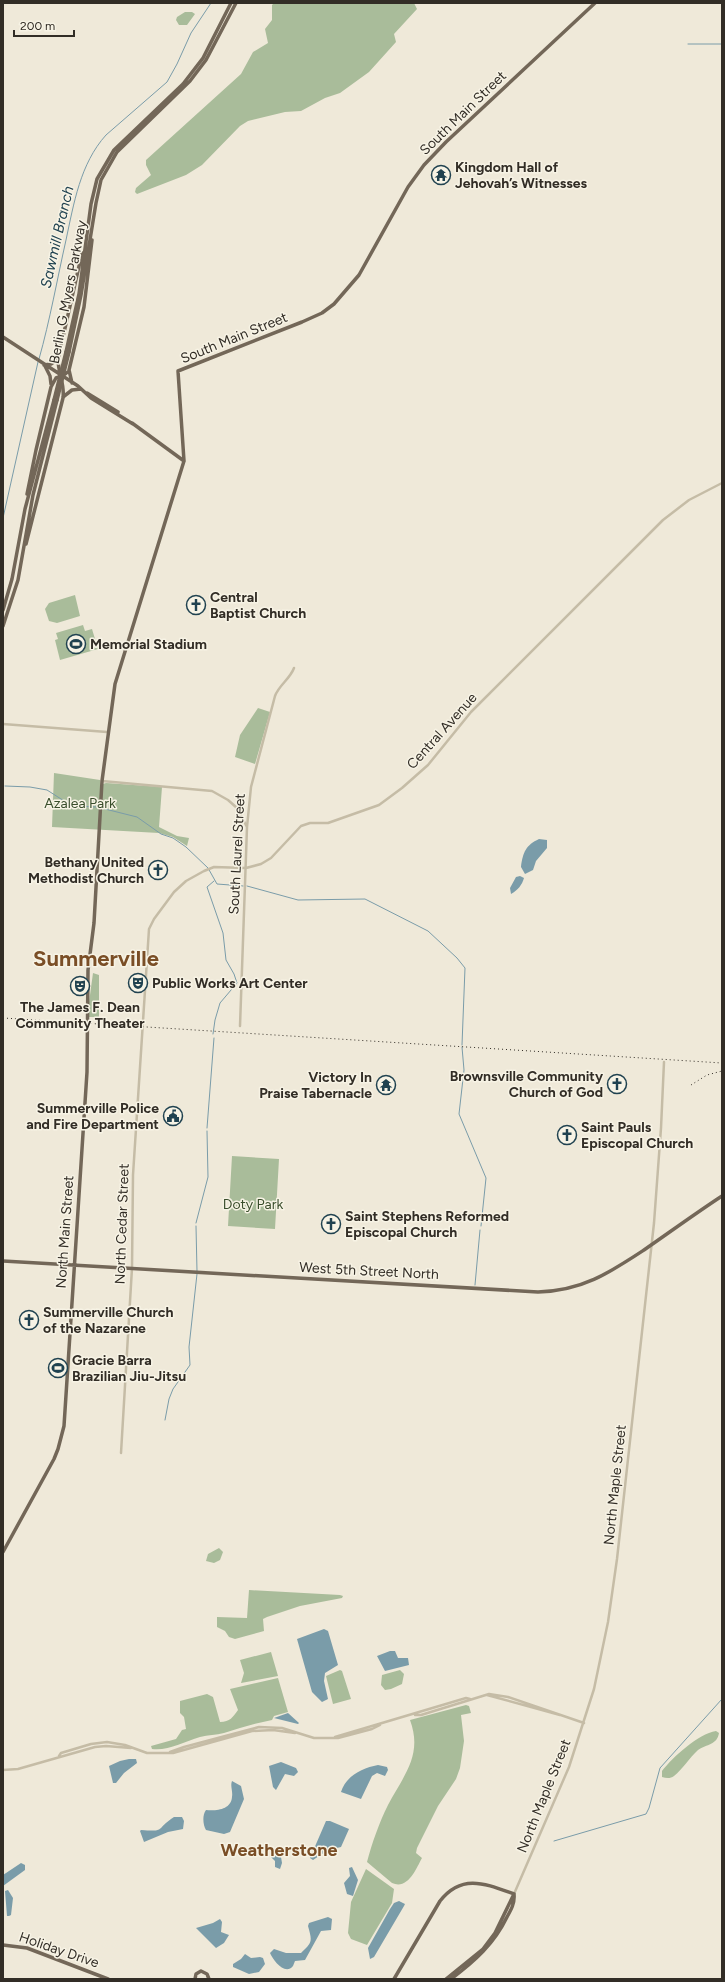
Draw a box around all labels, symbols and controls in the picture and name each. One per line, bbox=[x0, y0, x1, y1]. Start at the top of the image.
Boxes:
scale bar bbox=[14, 12, 74, 38]
text: 200 m bbox=[20, 19, 55, 33]
street label: South Main Street bbox=[416, 67, 510, 159]
place label: Kingdom Hall of Jehovah’s Witnesses bbox=[455, 159, 588, 192]
temple icon: Kingdom Hall of Jehovah’s Witnesses bbox=[430, 164, 452, 186]
water label: Sawmill Branch bbox=[36, 184, 78, 290]
street label: Berlin G Myers Parkway bbox=[46, 218, 90, 365]
street label: South Main Street bbox=[178, 309, 290, 367]
place label: Central Baptist Church bbox=[210, 589, 306, 622]
church icon: Central Baptist Church bbox=[185, 594, 207, 616]
sports icon: Memorial Stadium bbox=[65, 633, 87, 655]
place label: Memorial Stadium bbox=[90, 636, 207, 653]
street label: Central Avenue bbox=[403, 689, 481, 773]
street label: South Laurel Street bbox=[225, 793, 249, 915]
park label: Azalea Park bbox=[44, 795, 116, 812]
place label: Bethany United Methodist Church bbox=[28, 854, 144, 887]
church icon: Bethany United Methodist Church bbox=[147, 859, 169, 881]
district label: Summerville bbox=[33, 945, 159, 972]
theatre icon: Public Works Art Center bbox=[127, 972, 149, 994]
theatre icon: The James F. Dean Community Theater bbox=[69, 975, 91, 997]
place label: Public Works Art Center bbox=[152, 975, 308, 992]
place label: The James F. Dean Community Theater bbox=[15, 999, 145, 1032]
place label: Brownsville Community Church of God bbox=[450, 1068, 604, 1101]
place label: Victory In Praise Tabernacle bbox=[259, 1069, 372, 1102]
church icon: Brownsville Community Church of God bbox=[606, 1073, 628, 1095]
temple icon: Victory In Praise Tabernacle bbox=[375, 1074, 397, 1096]
place label: Summerville Police and Fire Department bbox=[26, 1100, 159, 1133]
public building icon: Summerville Police and Fire Department bbox=[162, 1105, 184, 1127]
place label: Saint Pauls Episcopal Church bbox=[581, 1119, 693, 1152]
church icon: Saint Pauls Episcopal Church bbox=[556, 1124, 578, 1146]
street label: North Cedar Street bbox=[111, 1163, 133, 1285]
street label: North Main Street bbox=[53, 1175, 77, 1289]
park label: Doty Park bbox=[223, 1196, 283, 1213]
place label: Saint Stephens Reformed Episcopal Church bbox=[345, 1208, 509, 1241]
church icon: Saint Stephens Reformed Episcopal Church bbox=[320, 1213, 342, 1235]
street label: West 5th Street North bbox=[299, 1259, 439, 1283]
place label: Summerville Church of the Nazarene bbox=[43, 1304, 173, 1337]
church icon: Summerville Church of the Nazarene bbox=[18, 1309, 40, 1331]
place label: Gracie Barra Brazilian Jiu-Jitsu bbox=[72, 1352, 186, 1385]
sports icon: Gracie Barra Brazilian Jiu-Jitsu bbox=[47, 1357, 69, 1379]
street label: North Maple Street bbox=[600, 1424, 630, 1546]
street label: North Maple Street bbox=[513, 1737, 575, 1855]
district label: Weatherstone bbox=[221, 1839, 337, 1861]
street label: Holiday Drive bbox=[17, 1928, 102, 1972]

